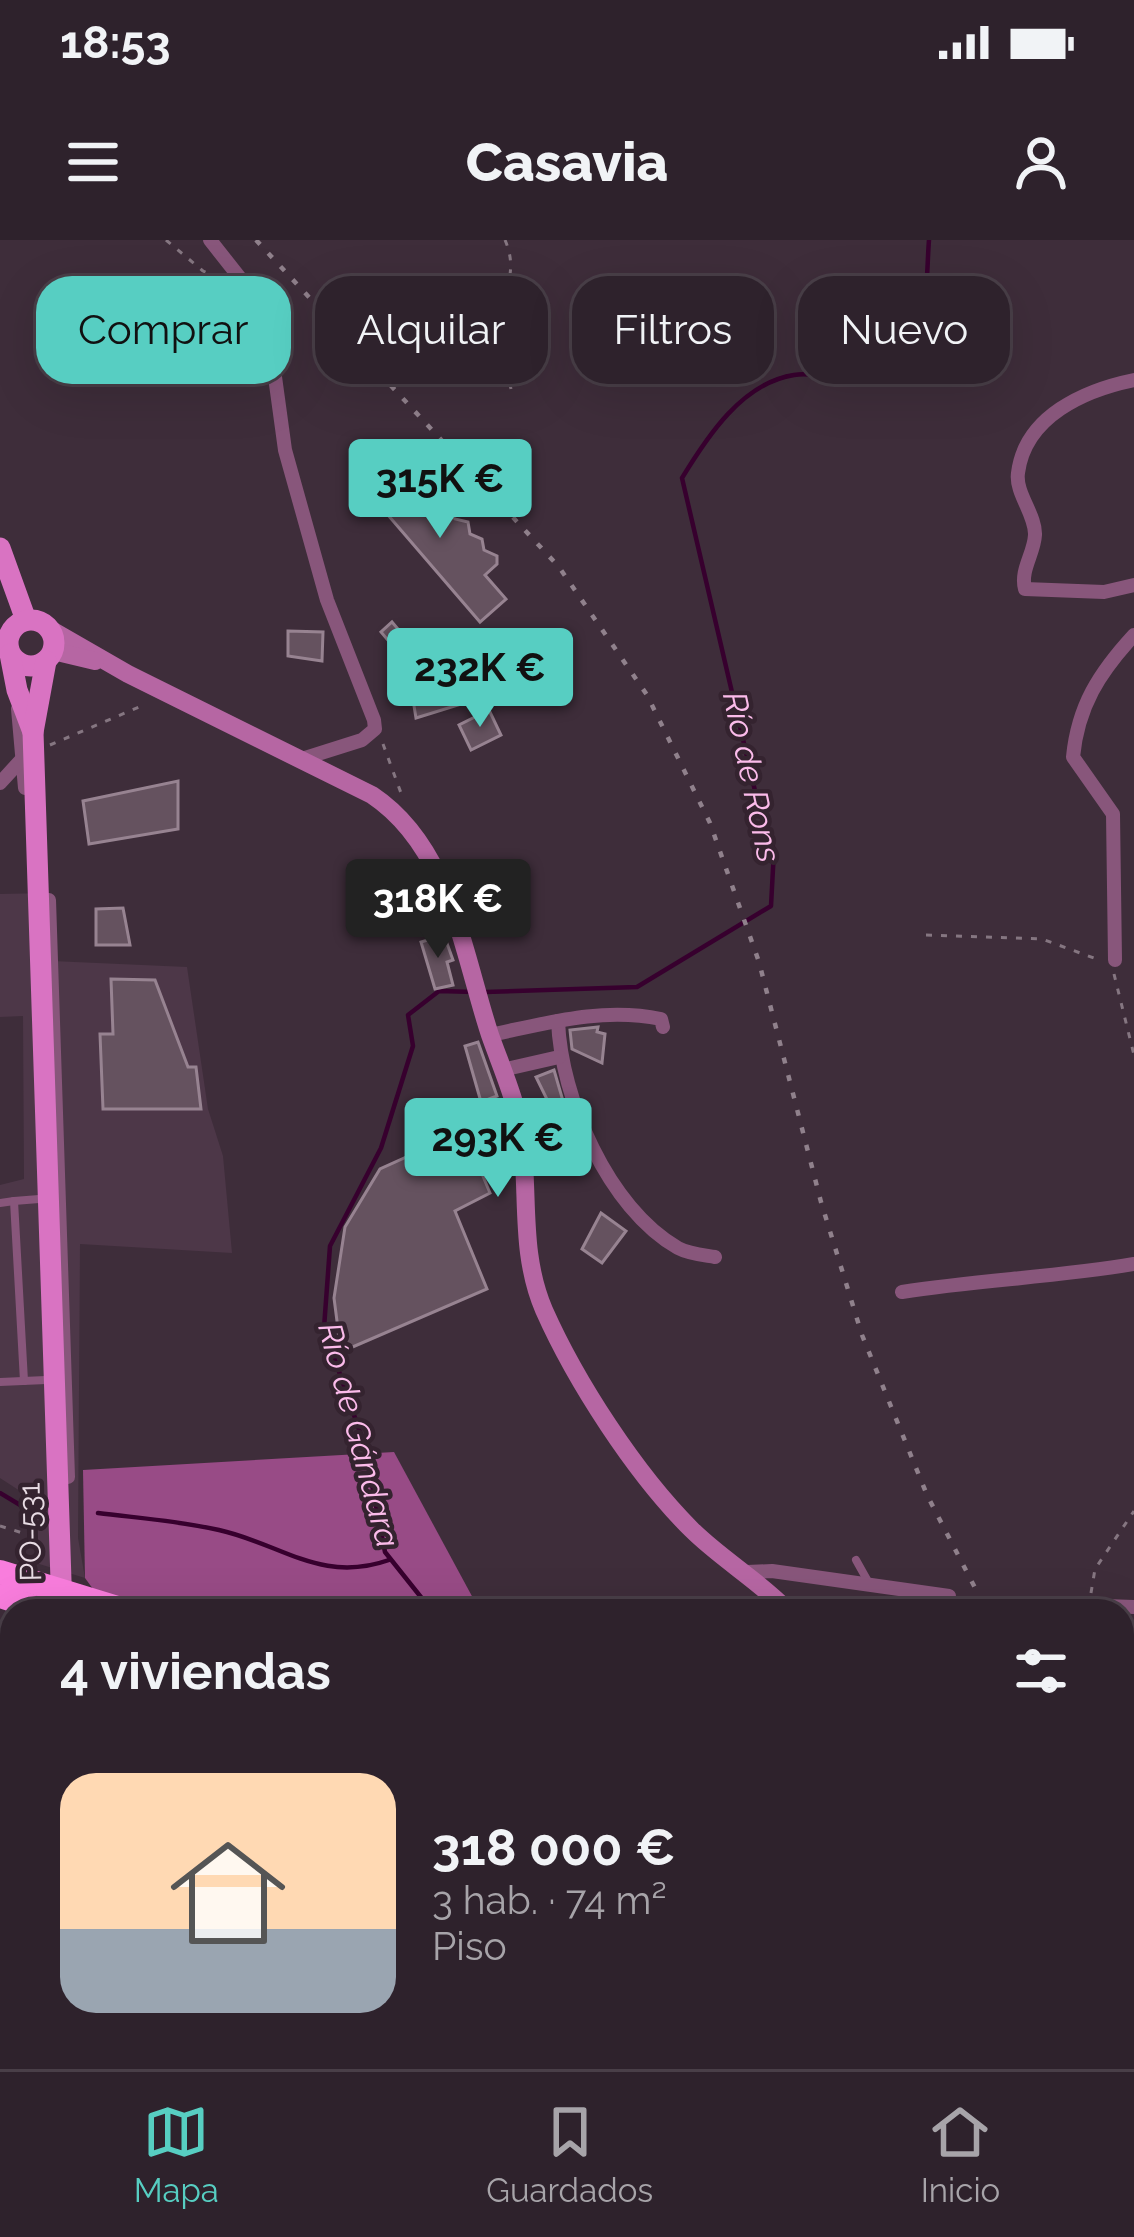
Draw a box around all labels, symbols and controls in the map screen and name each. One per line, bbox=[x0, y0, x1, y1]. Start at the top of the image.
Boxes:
text: 18:53 bbox=[60, 16, 171, 69]
icon: menu bbox=[60, 129, 126, 195]
icon: person bbox=[1008, 129, 1074, 195]
text: Casavia bbox=[466, 130, 668, 194]
chip: Comprar bbox=[36, 276, 291, 384]
chip: Alquilar bbox=[315, 276, 548, 384]
chip: Filtros bbox=[572, 276, 774, 384]
chip: Nuevo bbox=[798, 276, 1010, 384]
pin: 315K € bbox=[342, 439, 538, 541]
text: 315K € bbox=[376, 455, 504, 501]
pin: 232K € bbox=[382, 628, 578, 730]
text: 232K € bbox=[414, 644, 546, 690]
water label: Río de Rons bbox=[715, 688, 789, 866]
pin: 318K € bbox=[340, 859, 536, 961]
text: 318K € bbox=[373, 875, 503, 921]
pin: 293K € bbox=[400, 1098, 596, 1200]
text: 293K € bbox=[432, 1114, 564, 1160]
water label: Río de Gándara bbox=[310, 1318, 408, 1552]
street label: PO-531 bbox=[12, 1482, 48, 1582]
icon: filters bbox=[1008, 1638, 1074, 1704]
text: 4 viviendas bbox=[60, 1641, 331, 1701]
text: 318 000 € bbox=[432, 1817, 676, 1877]
icon: home bbox=[156, 1821, 300, 1965]
text: 3 hab. · 74 m² bbox=[432, 1877, 667, 1923]
text: Piso bbox=[432, 1923, 507, 1969]
tab: Mapa bbox=[134, 2099, 219, 2210]
tab: Guardados bbox=[486, 2099, 653, 2210]
tab: Inicio bbox=[921, 2099, 1000, 2210]

